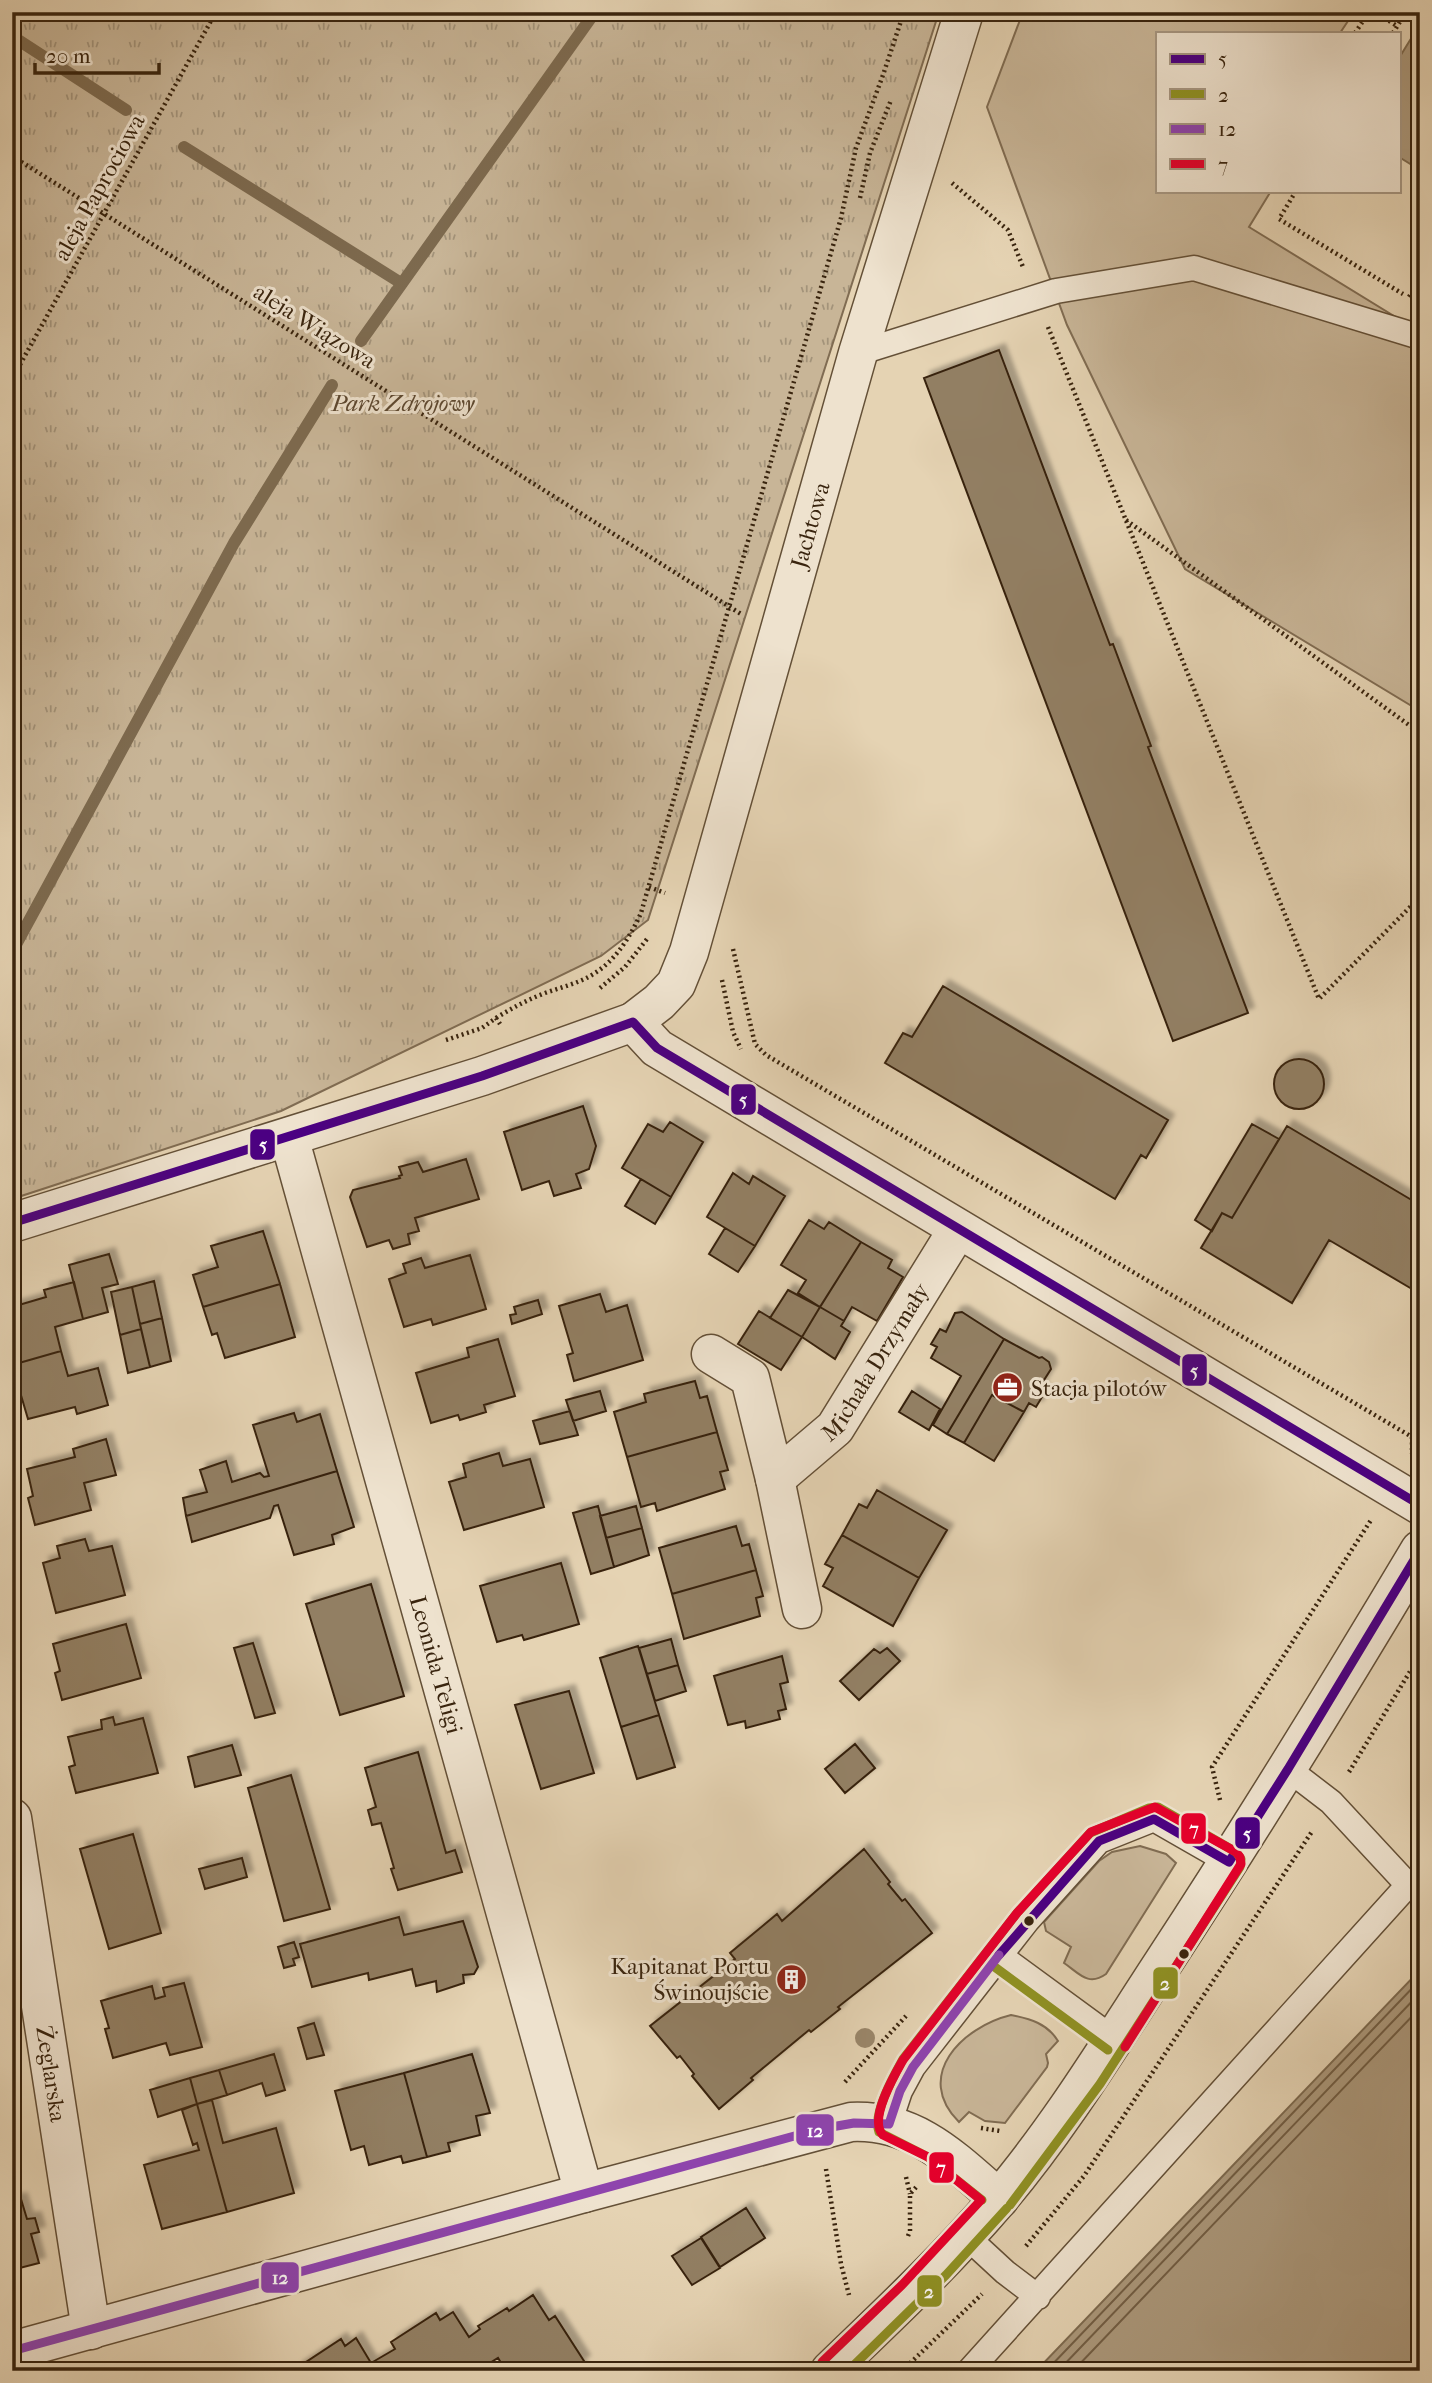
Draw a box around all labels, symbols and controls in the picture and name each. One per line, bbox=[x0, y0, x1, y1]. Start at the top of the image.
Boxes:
scale bar bbox=[35, 32, 159, 76]
legend bbox=[1156, 32, 1400, 192]
text: 20 m bbox=[46, 44, 91, 68]
text: 5 bbox=[1218, 47, 1227, 71]
text: 2 bbox=[1218, 83, 1229, 107]
street label: aleja Paprociowa bbox=[48, 109, 151, 265]
text: 12 bbox=[1218, 117, 1236, 141]
text: 7 bbox=[1218, 153, 1228, 177]
street label: aleja Wiązowa bbox=[249, 278, 381, 375]
park label: Park Zdrojowy bbox=[330, 390, 475, 417]
street label: Jachtowa bbox=[785, 479, 836, 573]
line badge: 5 bbox=[730, 1083, 757, 1116]
text: 5 bbox=[739, 1089, 747, 1111]
line badge: 5 bbox=[249, 1128, 276, 1161]
text: 5 bbox=[259, 1134, 267, 1156]
street label: Michała Drzymały bbox=[817, 1278, 935, 1447]
line badge: 5 bbox=[1181, 1353, 1208, 1387]
text: 5 bbox=[1190, 1360, 1198, 1382]
office icon: Stacja pilotów bbox=[991, 1371, 1025, 1405]
place label: Stacja pilotów bbox=[1031, 1375, 1168, 1402]
street label: Leonida Teligi bbox=[404, 1593, 468, 1737]
line badge: 7 bbox=[1180, 1812, 1207, 1845]
line badge: 5 bbox=[1234, 1816, 1261, 1850]
text: 7 bbox=[1188, 1818, 1199, 1840]
text: 5 bbox=[1243, 1823, 1251, 1845]
unlabelled marker bbox=[1022, 1914, 1036, 1928]
unlabelled marker bbox=[1177, 1947, 1191, 1961]
place label: Kapitanat Portu Świnoujście bbox=[610, 1953, 769, 2006]
building icon: Kapitanat Portu Świnoujście bbox=[775, 1962, 809, 1996]
line badge: 2 bbox=[1152, 1966, 1179, 2000]
text: 2 bbox=[1160, 1973, 1170, 1995]
street label: Żeglarska bbox=[30, 2024, 72, 2124]
line badge: 12 bbox=[795, 2113, 835, 2147]
text: 12 bbox=[807, 2120, 824, 2142]
line badge: 7 bbox=[928, 2151, 955, 2184]
text: 7 bbox=[935, 2157, 946, 2179]
line badge: 12 bbox=[260, 2261, 300, 2294]
text: 12 bbox=[272, 2267, 289, 2289]
line badge: 2 bbox=[916, 2274, 943, 2308]
text: 2 bbox=[924, 2281, 934, 2303]

